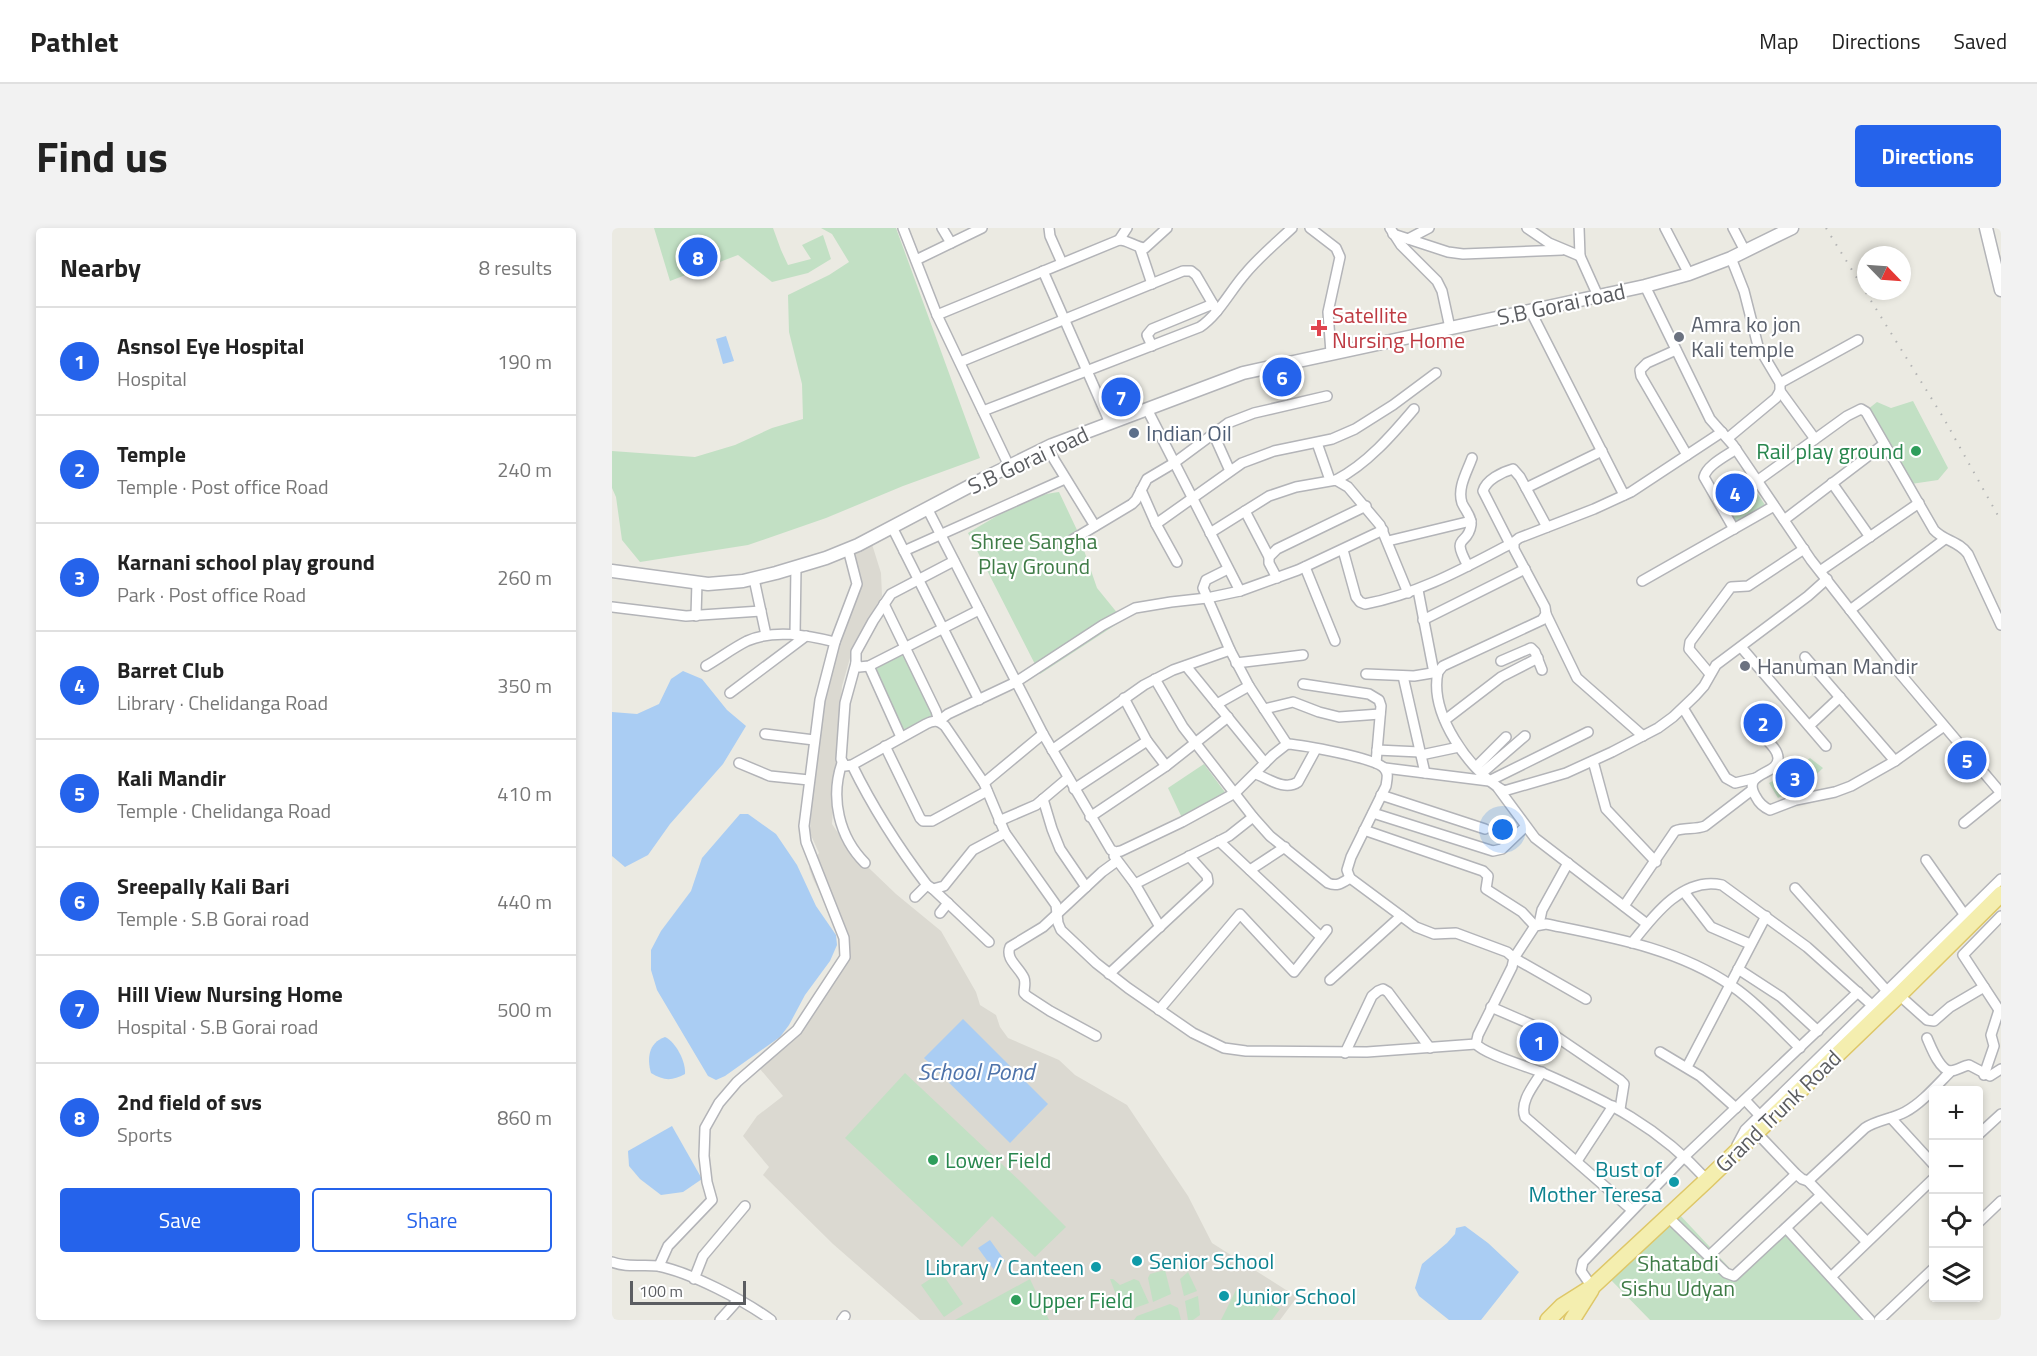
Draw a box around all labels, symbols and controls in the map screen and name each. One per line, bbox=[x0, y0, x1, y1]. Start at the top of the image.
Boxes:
text: Pathlet bbox=[30, 20, 118, 63]
text: Map bbox=[1759, 25, 1799, 57]
text: Directions bbox=[1832, 25, 1921, 57]
text: Saved bbox=[1954, 25, 2007, 57]
text: Find us bbox=[36, 124, 168, 188]
button: Directions bbox=[1855, 125, 2001, 187]
pin: 8 bbox=[678, 234, 718, 279]
north arrow bbox=[1857, 246, 1911, 300]
text: Nearby bbox=[60, 248, 141, 287]
text: 8 results bbox=[479, 252, 552, 283]
street label: S.B Gorai road bbox=[1494, 274, 1628, 334]
place label: Satellite Nursing Home bbox=[1332, 298, 1465, 357]
place label: Amra ko jon Kali temple bbox=[1691, 307, 1801, 366]
marker: Satellite Nursing Home bbox=[1310, 319, 1328, 337]
text: Asnsol Eye Hospital bbox=[117, 329, 304, 363]
marker: Amra ko jon Kali temple bbox=[1672, 330, 1686, 344]
text: 1 bbox=[74, 346, 85, 377]
text: 190 m bbox=[497, 346, 552, 377]
pin: 6 bbox=[1262, 354, 1302, 400]
text: Hospital bbox=[117, 363, 187, 394]
pin: 7 bbox=[1102, 374, 1140, 420]
place label: Indian Oil bbox=[1146, 416, 1232, 450]
street label: S.B Gorai road bbox=[962, 417, 1094, 503]
marker: Indian Oil bbox=[1127, 426, 1141, 440]
place label: Rail play ground bbox=[1756, 434, 1904, 468]
text: Temple bbox=[117, 437, 186, 471]
marker: Rail play ground bbox=[1909, 444, 1923, 458]
text: 2 bbox=[74, 454, 85, 485]
text: 240 m bbox=[497, 454, 552, 485]
pin: 4 bbox=[1716, 470, 1754, 516]
text: Temple · Post office Road bbox=[117, 471, 329, 502]
park label: Shree Sangha Play Ground bbox=[970, 524, 1098, 583]
text: Karnani school play ground bbox=[117, 545, 375, 579]
text: 3 bbox=[74, 562, 85, 593]
text: 260 m bbox=[497, 562, 552, 593]
text: Park · Post office Road bbox=[117, 579, 306, 610]
place label: Hanuman Mandir bbox=[1757, 649, 1918, 683]
text: Barret Club bbox=[117, 653, 224, 687]
marker: Hanuman Mandir bbox=[1738, 659, 1752, 673]
text: 4 bbox=[74, 670, 85, 701]
text: 350 m bbox=[497, 670, 552, 701]
text: Library · Chelidanga Road bbox=[117, 687, 328, 718]
pin: 2 bbox=[1744, 700, 1782, 746]
pin: 5 bbox=[1948, 738, 1986, 782]
pin: 3 bbox=[1776, 756, 1814, 800]
text: Kali Mandir bbox=[117, 761, 226, 795]
text: 5 bbox=[74, 778, 85, 809]
text: 410 m bbox=[497, 778, 552, 809]
text: Temple · Chelidanga Road bbox=[117, 795, 331, 826]
your location bbox=[1488, 815, 1517, 844]
text: Sreepally Kali Bari bbox=[117, 869, 290, 903]
text: 6 bbox=[74, 886, 85, 917]
text: 440 m bbox=[497, 886, 552, 917]
text: Temple · S.B Gorai road bbox=[117, 903, 309, 934]
text: Hill View Nursing Home bbox=[117, 977, 343, 1011]
text: 7 bbox=[74, 994, 85, 1025]
text: 500 m bbox=[497, 994, 552, 1025]
text: Hospital · S.B Gorai road bbox=[117, 1011, 318, 1042]
pin: 1 bbox=[1520, 1020, 1558, 1064]
street label: Grand Trunk Road bbox=[1707, 1042, 1849, 1180]
water label: School Pond bbox=[918, 1053, 1037, 1089]
text: 2nd field of svs bbox=[117, 1085, 262, 1119]
map controls bbox=[1929, 1086, 1983, 1302]
button: + bbox=[1929, 1086, 1983, 1140]
text: 8 bbox=[74, 1102, 85, 1133]
text: 860 m bbox=[497, 1102, 552, 1133]
text: Sports bbox=[117, 1119, 172, 1150]
button: − bbox=[1929, 1140, 1983, 1194]
place label: Lower Field bbox=[945, 1143, 1051, 1177]
place label: Bust of Mother Teresa bbox=[1529, 1152, 1663, 1211]
marker: Lower Field bbox=[926, 1153, 940, 1167]
marker: Bust of Mother Teresa bbox=[1667, 1175, 1681, 1189]
button: Save bbox=[60, 1188, 300, 1252]
button: Share bbox=[312, 1188, 552, 1252]
button: locate bbox=[1929, 1194, 1983, 1248]
place label: Senior School bbox=[1149, 1244, 1274, 1278]
park label: Shatabdi Sishu Udyan bbox=[1621, 1246, 1735, 1305]
button: layers bbox=[1929, 1248, 1983, 1302]
place label: Library / Canteen bbox=[925, 1250, 1084, 1284]
marker: Senior School bbox=[1130, 1254, 1144, 1268]
marker: Library / Canteen bbox=[1089, 1260, 1103, 1274]
scale bar bbox=[630, 1278, 746, 1306]
text: 100 m bbox=[639, 1279, 683, 1303]
place label: Junior School bbox=[1236, 1279, 1356, 1313]
place label: Upper Field bbox=[1028, 1283, 1133, 1317]
marker: Junior School bbox=[1217, 1289, 1231, 1303]
marker: Upper Field bbox=[1009, 1293, 1023, 1307]

